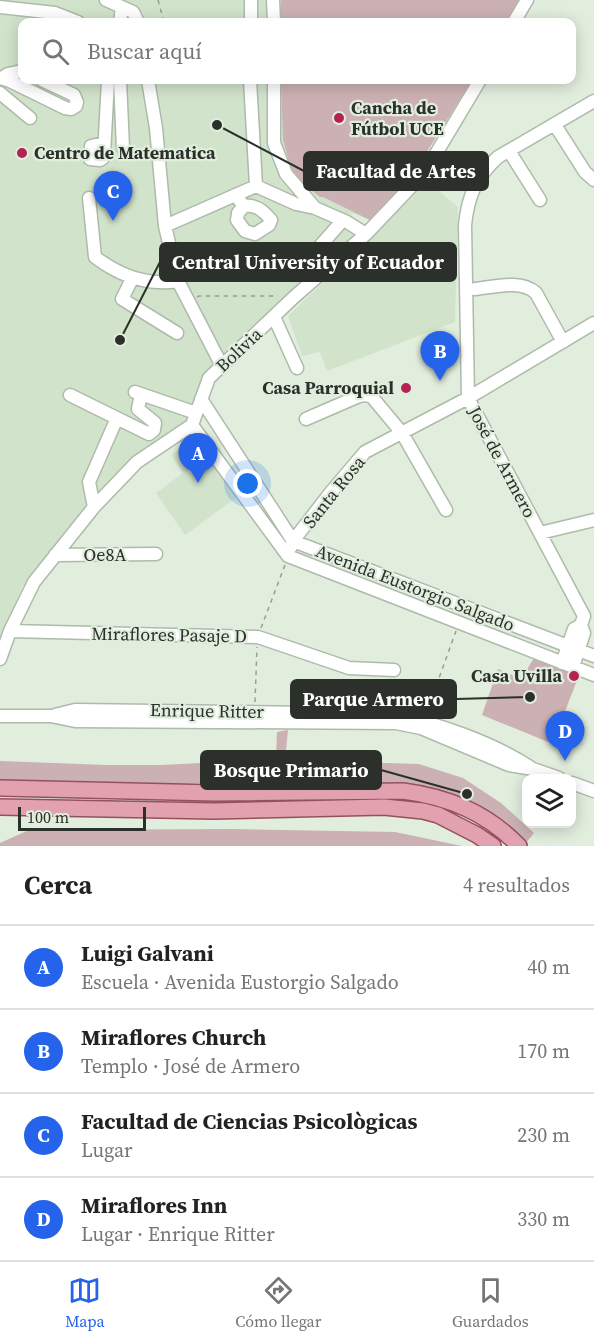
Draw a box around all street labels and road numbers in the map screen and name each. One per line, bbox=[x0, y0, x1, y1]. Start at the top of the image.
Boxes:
street label: Bolivia bbox=[210, 321, 268, 378]
street label: José de Armero bbox=[462, 401, 542, 522]
street label: Santa Rosa bbox=[297, 449, 371, 533]
street label: Avenida Eustorgio Salgado bbox=[312, 538, 518, 637]
street label: Oe8A bbox=[84, 542, 126, 567]
street label: Miraflores Pasaje D bbox=[91, 621, 247, 648]
street label: Enrique Ritter bbox=[150, 697, 265, 724]

